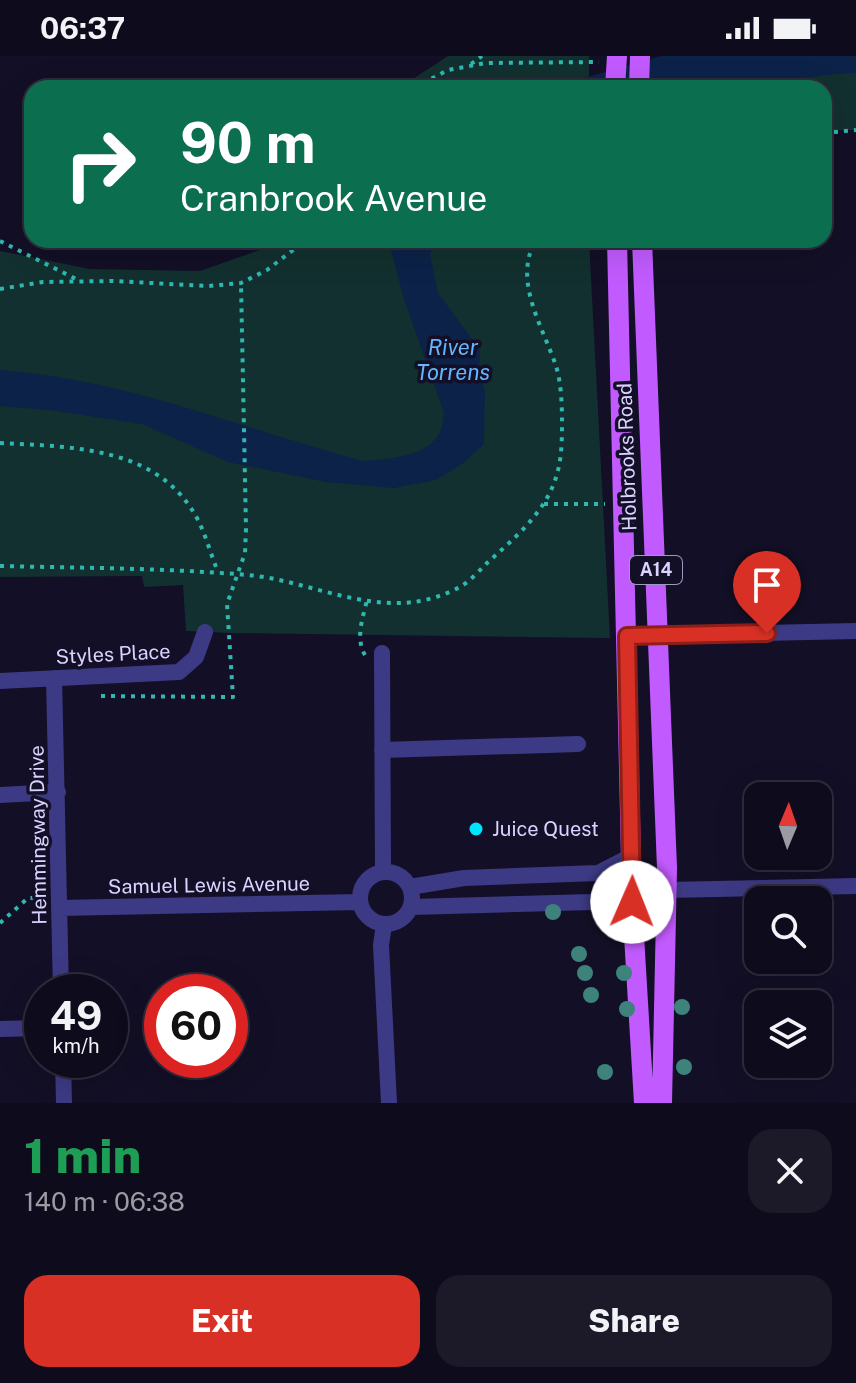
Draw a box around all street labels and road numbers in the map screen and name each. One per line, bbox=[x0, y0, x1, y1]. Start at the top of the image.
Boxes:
street label: Holbrooks Road bbox=[612, 383, 642, 531]
road number: A14 bbox=[630, 556, 682, 584]
street label: Styles Place bbox=[55, 639, 171, 669]
street label: Hemmingway Drive bbox=[24, 745, 52, 925]
street label: Samuel Lewis Avenue bbox=[108, 871, 310, 899]

